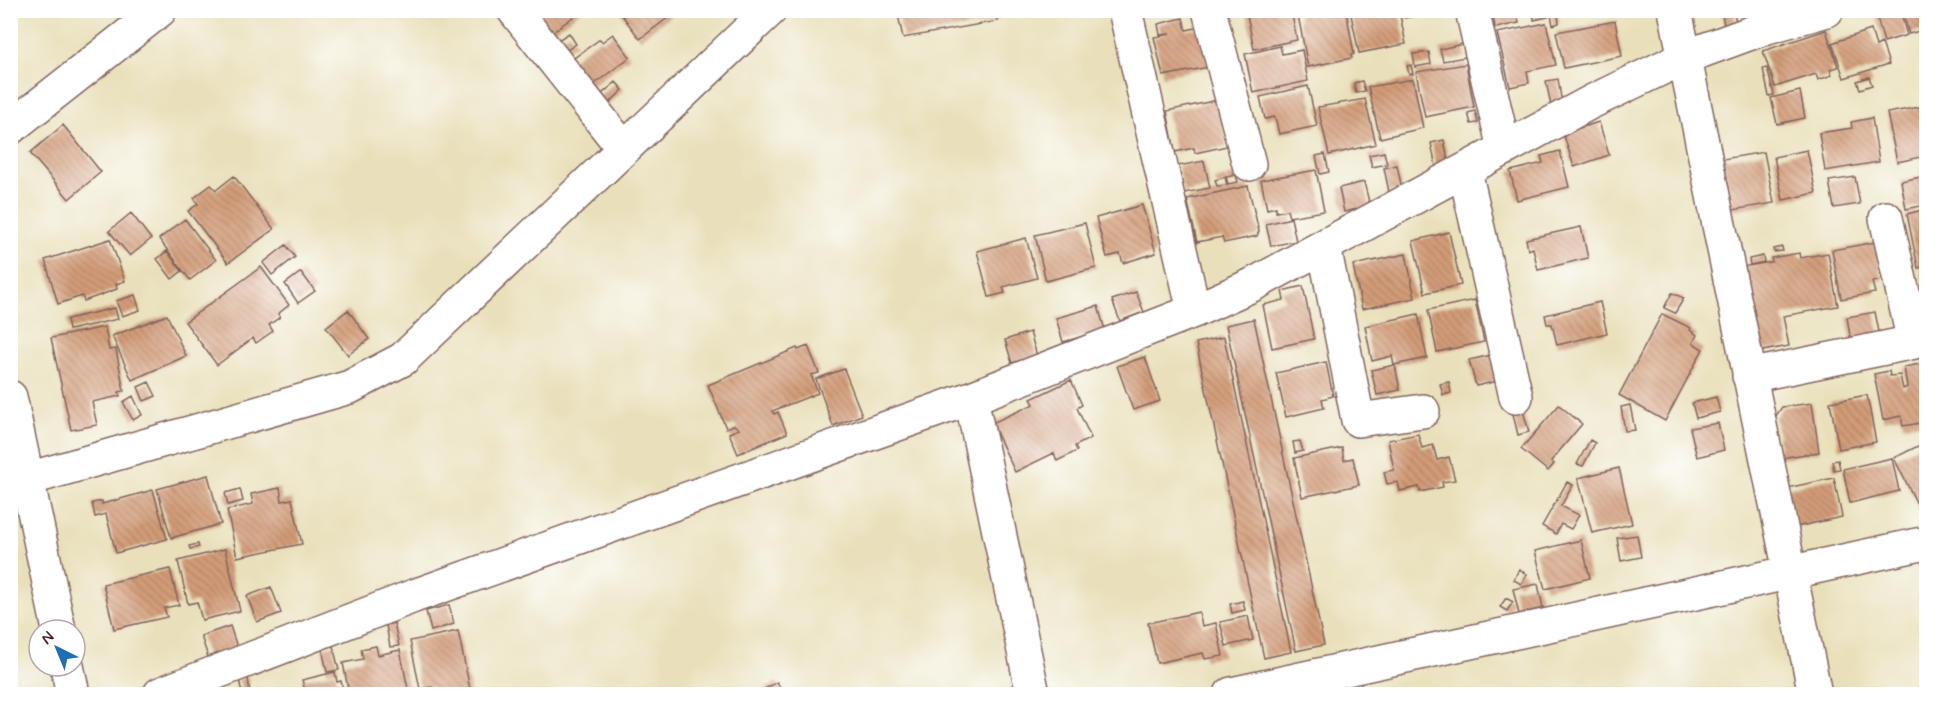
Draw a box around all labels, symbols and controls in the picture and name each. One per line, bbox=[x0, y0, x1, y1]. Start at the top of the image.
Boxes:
north arrow bbox=[27, 618, 87, 678]
text: N bbox=[37, 627, 59, 649]

